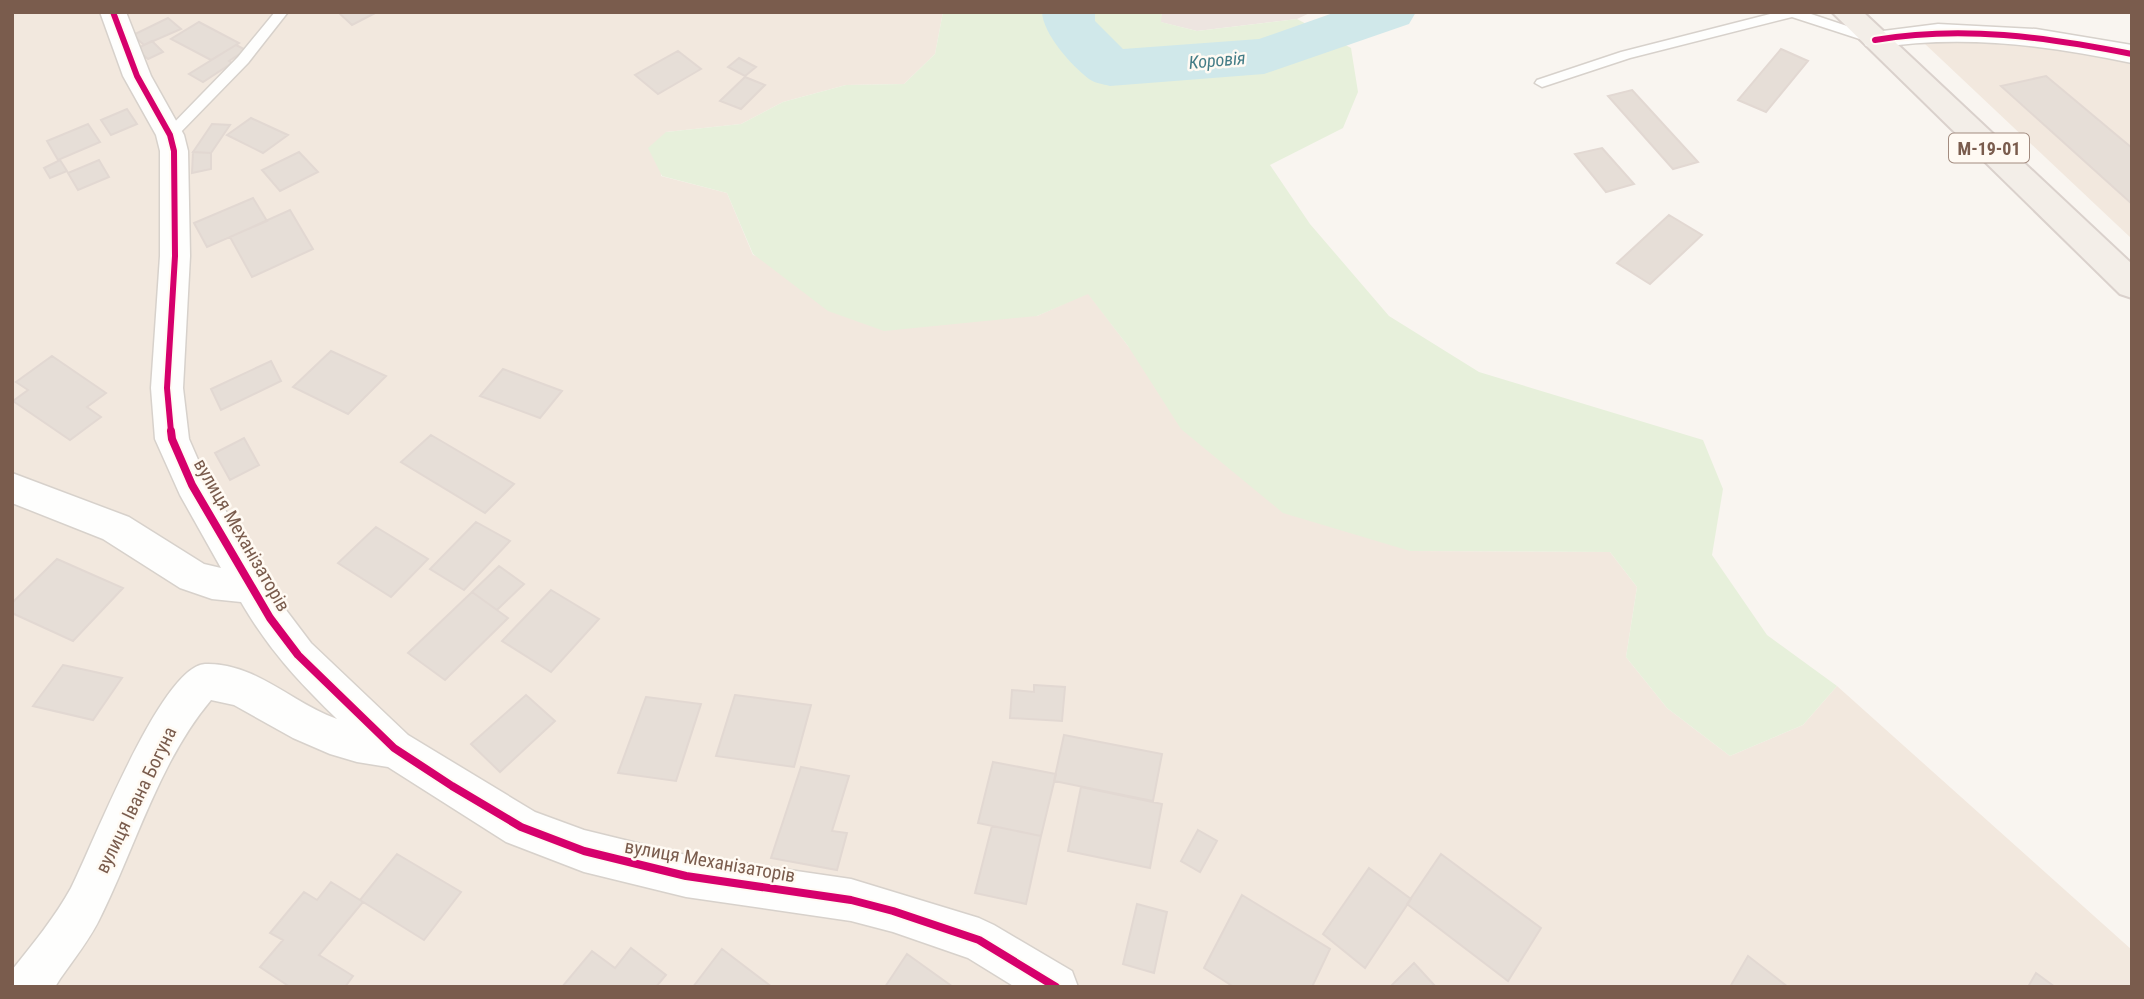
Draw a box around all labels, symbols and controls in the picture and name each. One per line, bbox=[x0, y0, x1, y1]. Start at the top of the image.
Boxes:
water label: Коровія bbox=[1188, 47, 1246, 73]
road number: М-19-01 bbox=[1949, 134, 2029, 162]
street label: вулиця Механізаторів bbox=[189, 454, 295, 616]
street label: вулиця Івана Богуна bbox=[91, 723, 181, 877]
street label: вулиця Механізаторів bbox=[623, 835, 797, 887]

